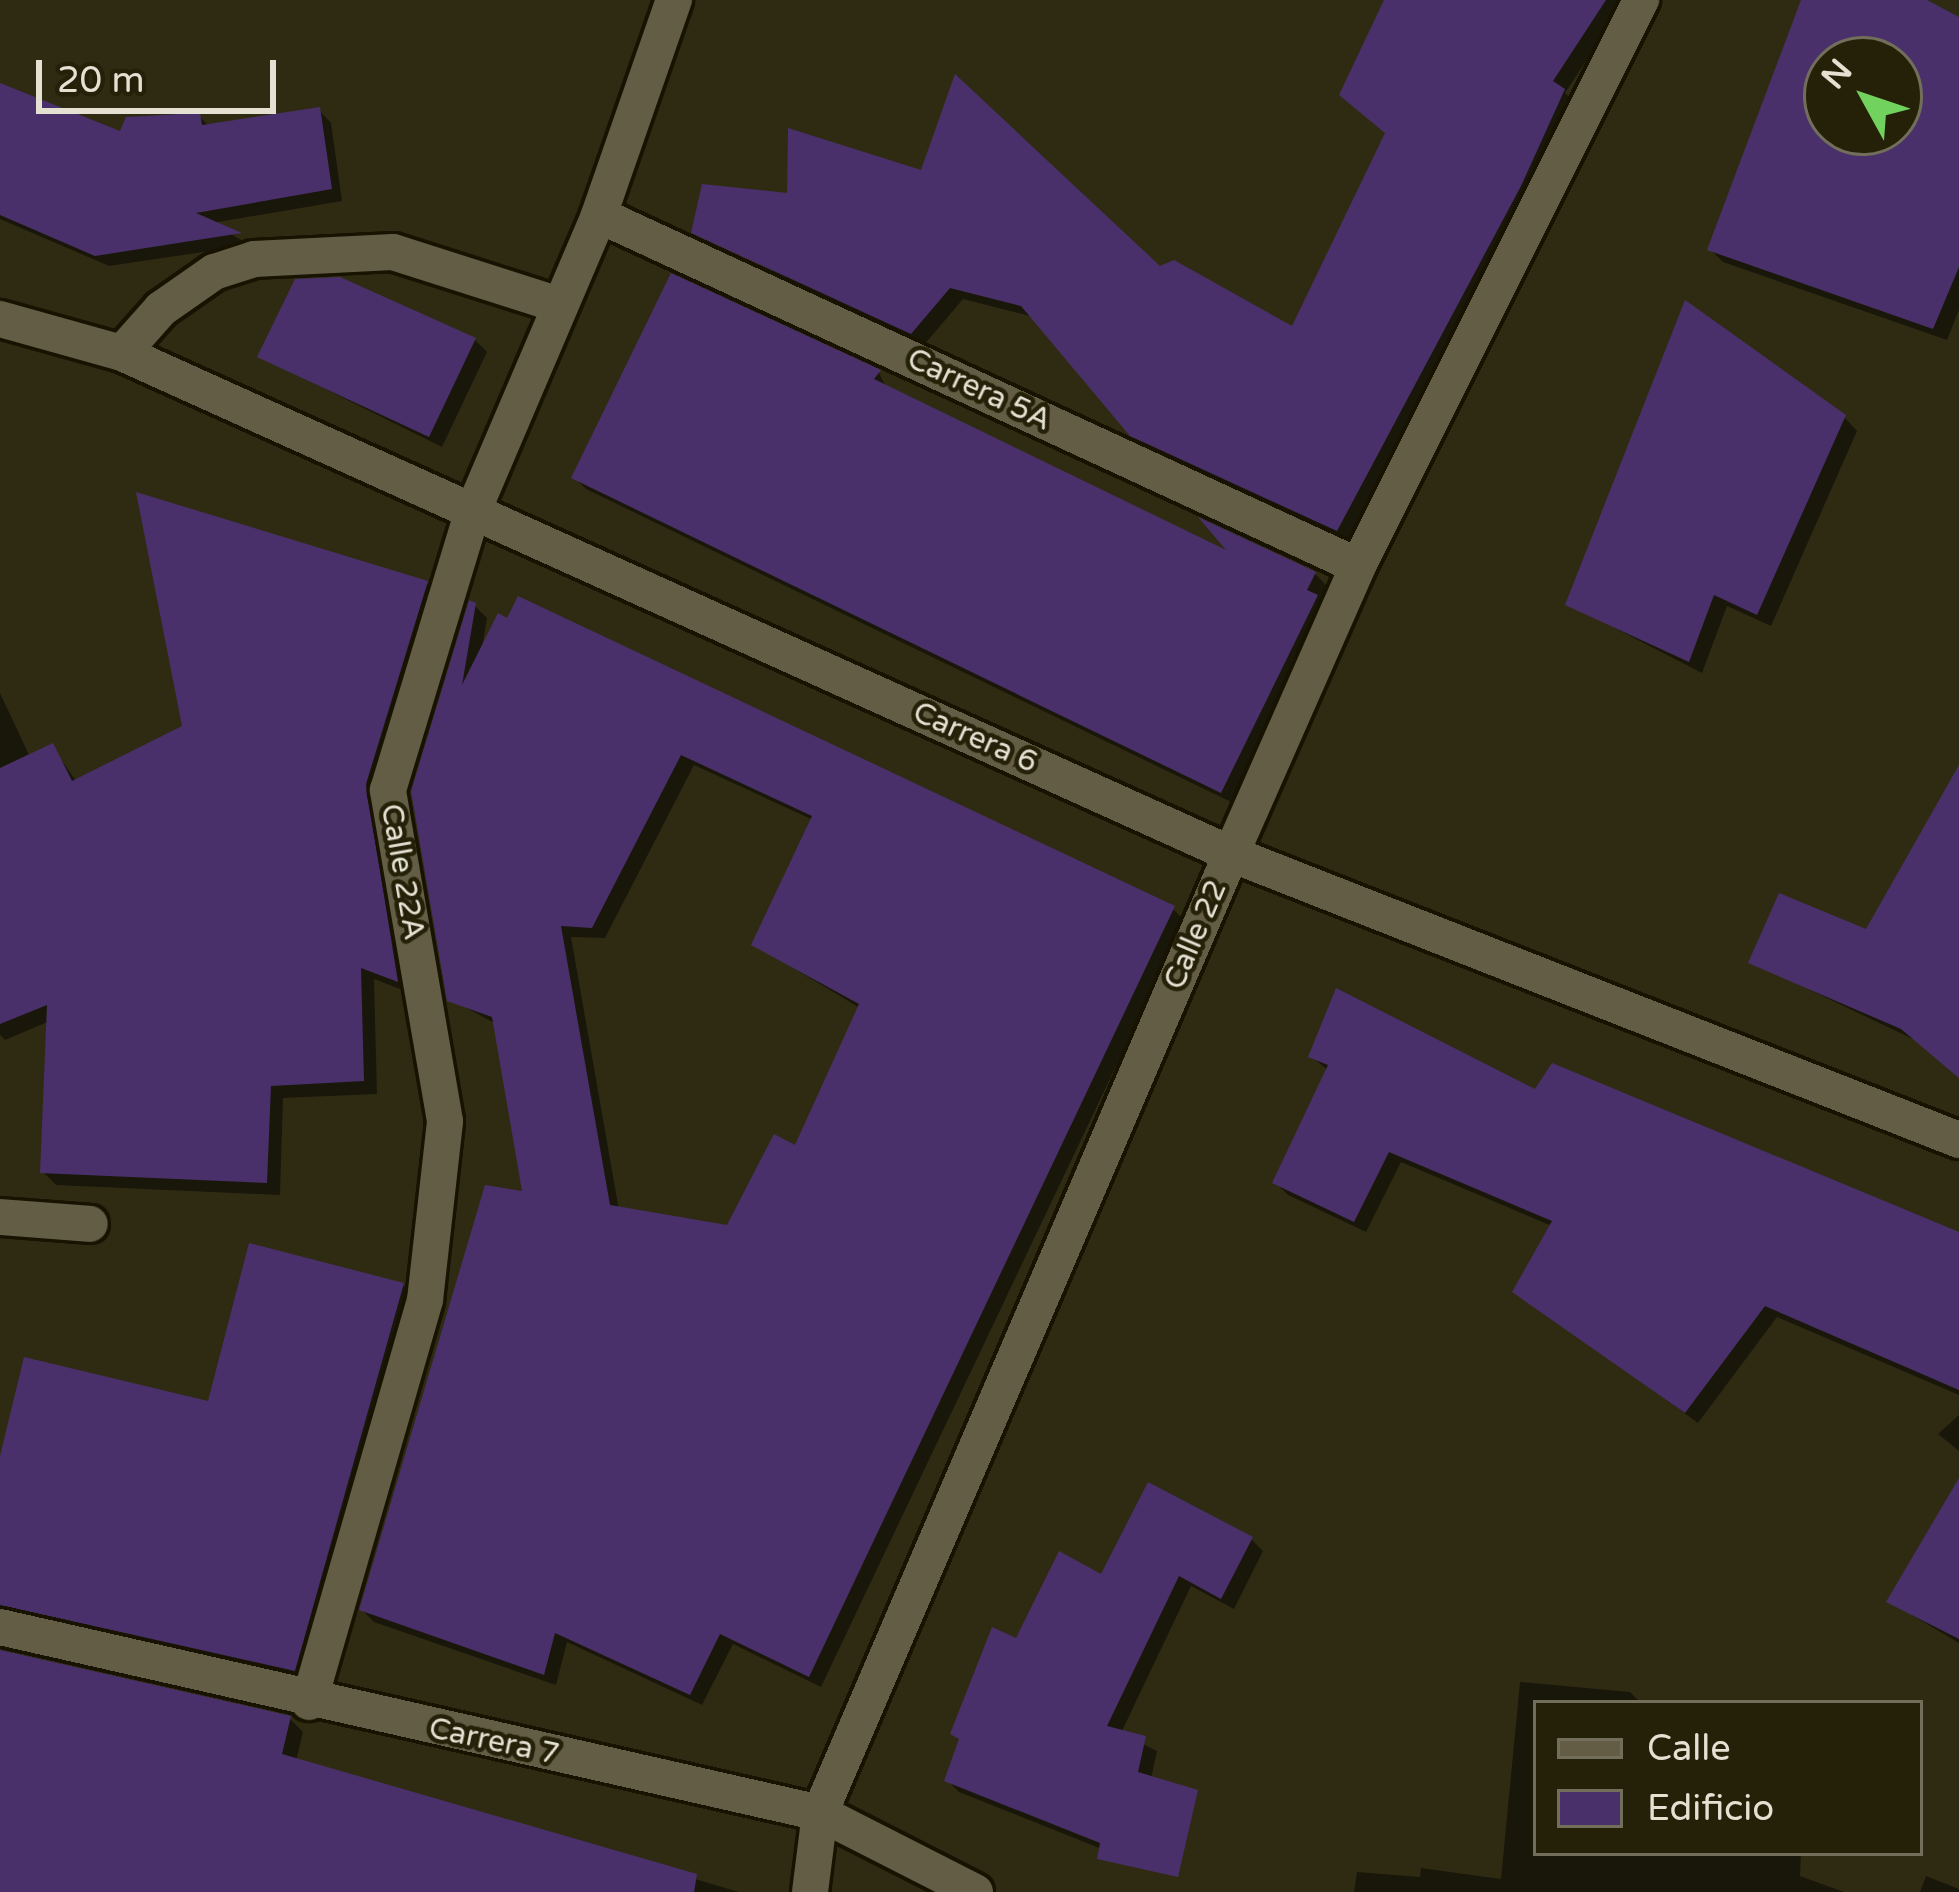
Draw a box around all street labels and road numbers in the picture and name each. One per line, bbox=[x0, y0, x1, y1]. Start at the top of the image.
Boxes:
street label: Carrera 5A bbox=[901, 341, 1057, 439]
street label: Carrera 6 bbox=[907, 695, 1043, 781]
street label: Calle 22A bbox=[372, 801, 432, 943]
street label: Calle 22 bbox=[1157, 875, 1235, 995]
street label: Carrera 7 bbox=[426, 1711, 562, 1773]

